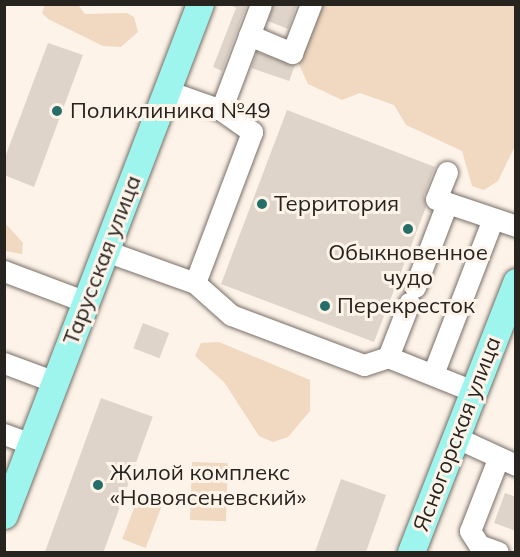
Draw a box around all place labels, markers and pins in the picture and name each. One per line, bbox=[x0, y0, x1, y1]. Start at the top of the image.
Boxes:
place label: Поликлиника №49 bbox=[70, 98, 271, 124]
marker: Поликлиника №49 bbox=[48, 102, 66, 120]
place label: Территория bbox=[274, 191, 399, 217]
marker: Территория bbox=[255, 197, 269, 211]
marker: Обыкновенное чудо bbox=[401, 222, 415, 236]
place label: Обыкновенное чудо bbox=[328, 239, 488, 290]
place label: Перекресток bbox=[337, 293, 475, 319]
marker: Перекресток bbox=[318, 299, 332, 313]
place label: Жилой комплекс «Новоясеневский» bbox=[110, 459, 306, 511]
marker: Жилой комплекс «Новоясеневский» bbox=[91, 478, 105, 492]

